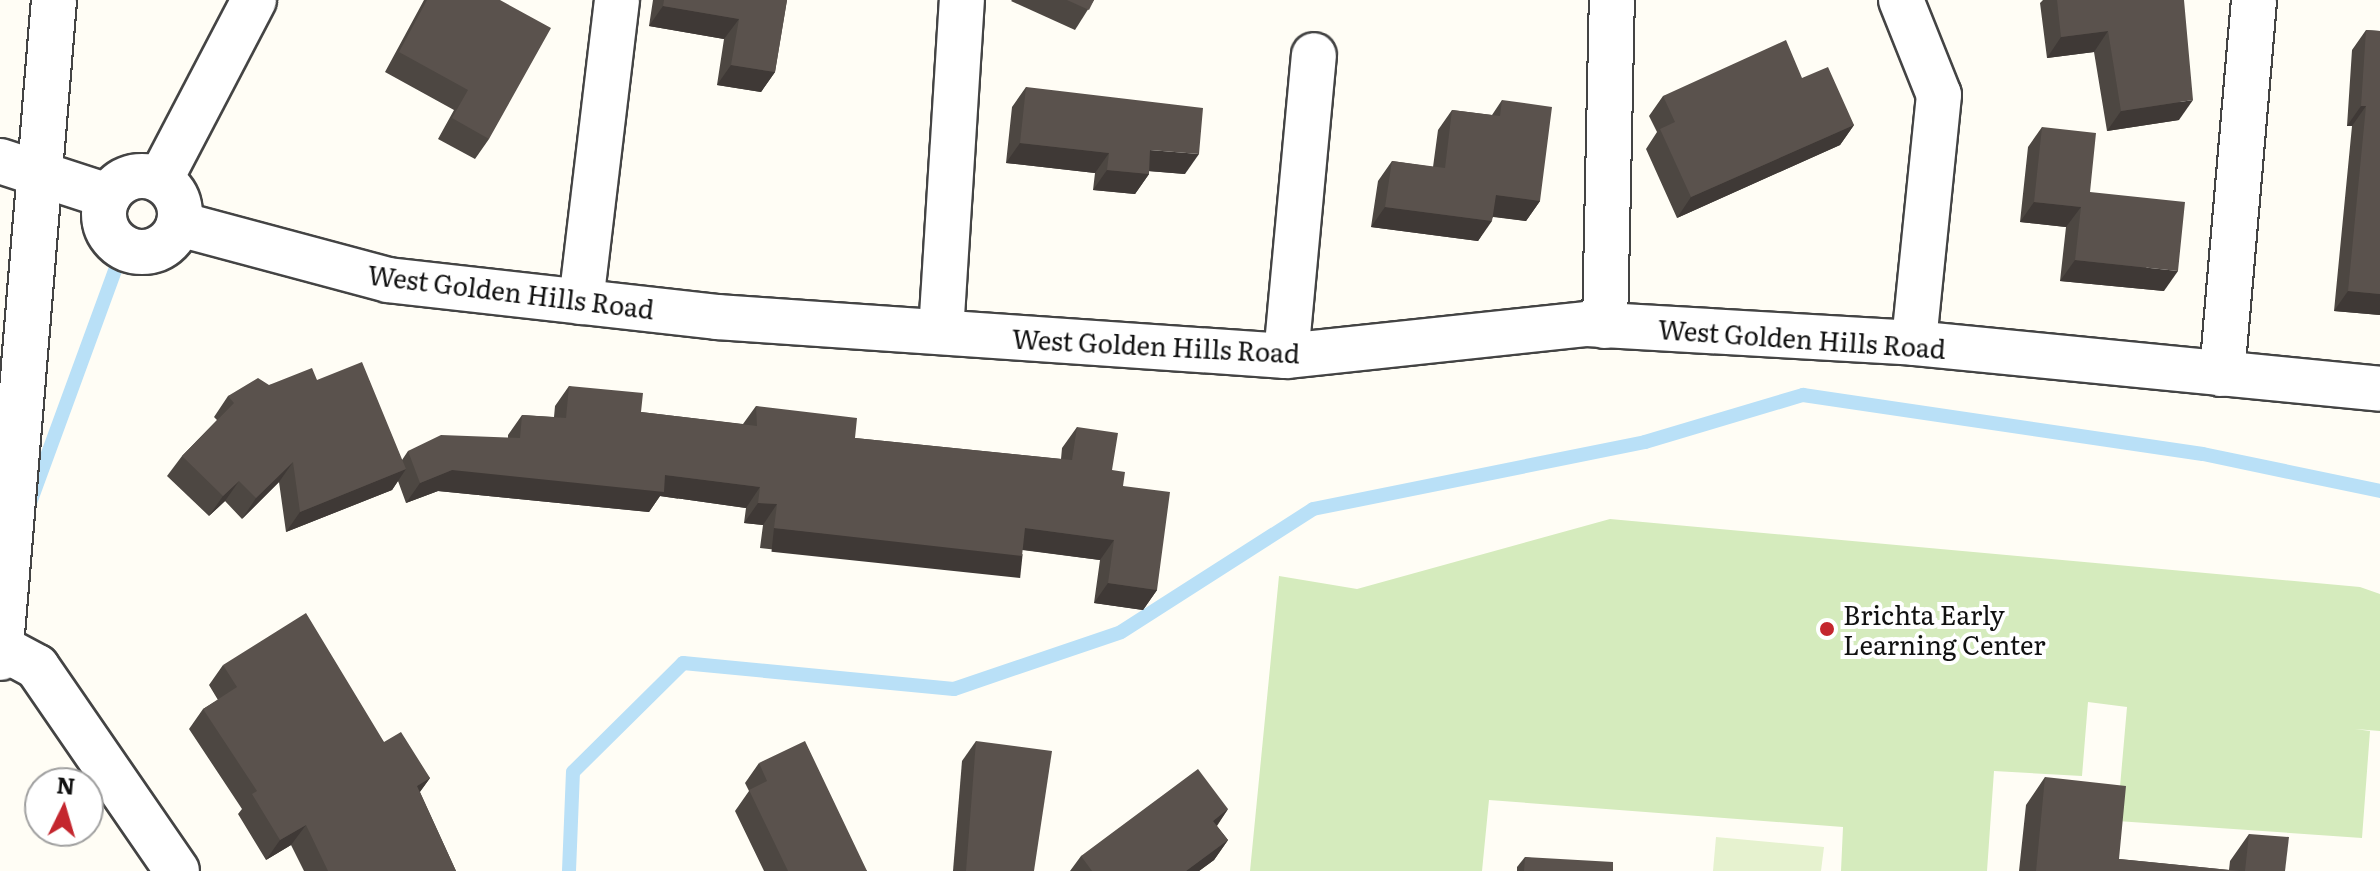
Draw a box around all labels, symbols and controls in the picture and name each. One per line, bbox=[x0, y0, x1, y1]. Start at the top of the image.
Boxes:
street label: West Golden Hills Road bbox=[366, 258, 656, 324]
street label: West Golden Hills Road bbox=[1657, 312, 1947, 364]
street label: West Golden Hills Road bbox=[1011, 322, 1301, 368]
place label: Brichta Early Learning Center bbox=[1843, 598, 2046, 660]
marker: Brichta Early Learning Center bbox=[1818, 620, 1836, 638]
north arrow bbox=[24, 767, 104, 847]
text: N bbox=[55, 767, 77, 802]

